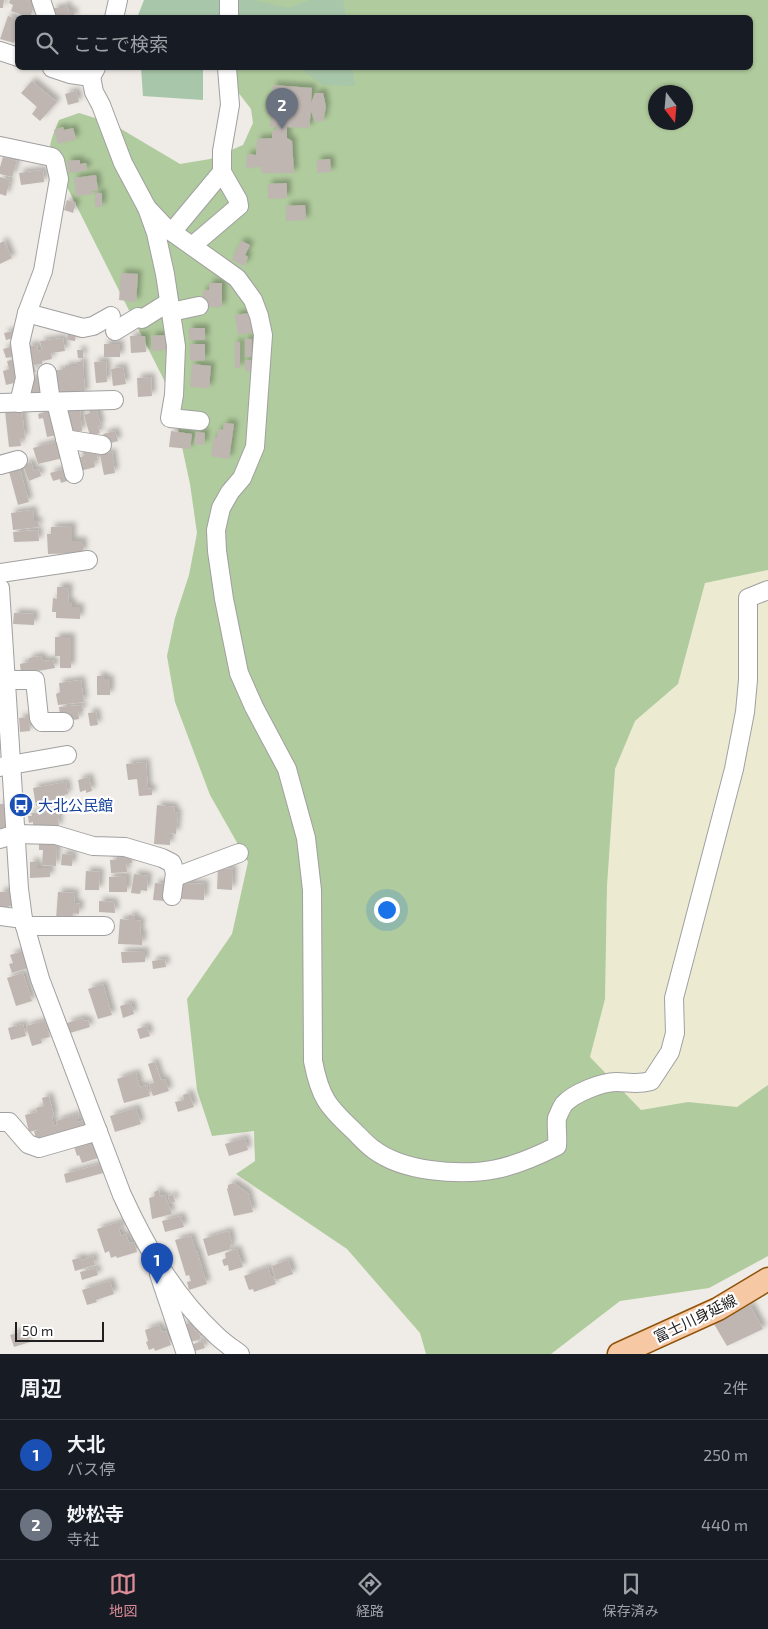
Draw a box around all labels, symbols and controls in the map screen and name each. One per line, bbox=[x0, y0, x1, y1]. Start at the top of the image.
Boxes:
search box bbox=[15, 15, 753, 70]
icon: search bbox=[33, 29, 61, 57]
text: ここで検索 bbox=[73, 32, 168, 55]
north arrow bbox=[648, 85, 693, 130]
pin: 2 bbox=[266, 88, 298, 129]
bus stop icon: 大北公民館 bbox=[8, 792, 34, 818]
place label: 大北公民館 bbox=[38, 796, 113, 814]
your location bbox=[374, 897, 400, 923]
pin: 1 bbox=[141, 1243, 173, 1284]
street label: 富士川身延線 bbox=[651, 1290, 739, 1346]
scale bar bbox=[15, 1319, 104, 1342]
text: 50 m bbox=[22, 1322, 53, 1339]
text: 周辺 bbox=[20, 1375, 62, 1400]
text: 2件 bbox=[723, 1378, 748, 1397]
text: 大北 bbox=[67, 1432, 105, 1455]
text: 1 bbox=[33, 1445, 39, 1464]
text: 250 m bbox=[703, 1445, 748, 1464]
text: バス停 bbox=[67, 1459, 115, 1478]
text: 妙松寺 bbox=[67, 1502, 124, 1525]
text: 2 bbox=[31, 1515, 41, 1534]
text: 440 m bbox=[701, 1515, 748, 1534]
text: 寺社 bbox=[67, 1529, 99, 1548]
tab: 地図 bbox=[109, 1570, 137, 1620]
tab: 経路 bbox=[356, 1570, 384, 1620]
tab: 保存済み bbox=[603, 1570, 659, 1620]

